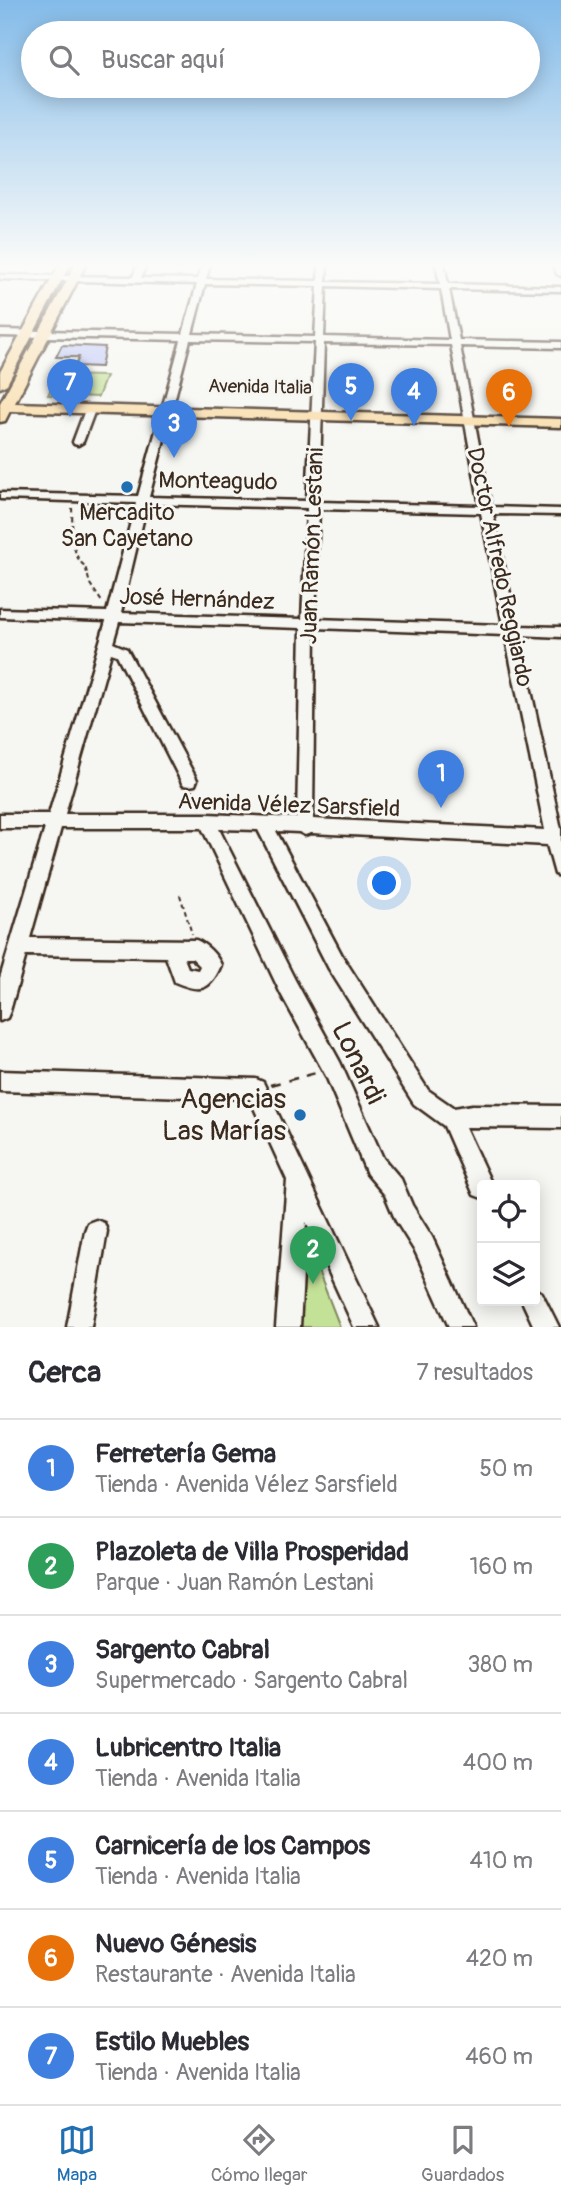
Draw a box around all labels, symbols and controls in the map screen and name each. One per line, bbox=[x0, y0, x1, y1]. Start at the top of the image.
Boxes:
search box bbox=[21, 21, 540, 98]
icon: search bbox=[45, 41, 83, 79]
text: Buscar aquí bbox=[101, 44, 225, 76]
pin: 7 bbox=[47, 359, 93, 417]
pin: 5 bbox=[328, 363, 374, 421]
pin: 4 bbox=[391, 368, 437, 426]
pin: 6 bbox=[486, 369, 532, 427]
street label: Avenida Italia bbox=[208, 374, 312, 400]
pin: 3 bbox=[151, 400, 197, 458]
street label: Doctor Alfredo Reggiardo bbox=[460, 445, 540, 689]
street label: Juan Ramón Lestani bbox=[294, 447, 330, 645]
street label: Monteagudo bbox=[158, 465, 278, 497]
marker: Mercadito San Cayetano bbox=[119, 479, 135, 495]
place label: Mercadito San Cayetano bbox=[61, 498, 193, 553]
street label: José Hernández bbox=[119, 582, 275, 616]
pin: 1 bbox=[418, 750, 464, 808]
street label: Avenida Vélez Sarsfield bbox=[177, 787, 401, 823]
your location bbox=[367, 866, 401, 900]
street label: Lonardi bbox=[323, 1016, 393, 1110]
place label: Agencias Las Marías bbox=[162, 1082, 286, 1149]
marker: Agencias Las Marías bbox=[292, 1107, 308, 1123]
map controls bbox=[477, 1180, 540, 1306]
button: locate bbox=[477, 1180, 540, 1243]
pin: 2 bbox=[290, 1226, 336, 1284]
button: layers bbox=[477, 1243, 540, 1306]
text: Cerca bbox=[28, 1354, 101, 1391]
text: 7 resultados bbox=[416, 1358, 533, 1387]
text: Ferretería Gema bbox=[95, 1438, 276, 1470]
text: 1 bbox=[47, 1454, 56, 1483]
text: 50 m bbox=[479, 1454, 533, 1483]
text: Tienda · Avenida Vélez Sarsfield bbox=[95, 1470, 398, 1499]
text: Plazoleta de Villa Prosperidad bbox=[95, 1536, 409, 1568]
text: 2 bbox=[45, 1552, 57, 1581]
text: 160 m bbox=[469, 1552, 533, 1581]
text: Parque · Juan Ramón Lestani bbox=[95, 1568, 373, 1597]
text: Sargento Cabral bbox=[95, 1634, 270, 1666]
text: 3 bbox=[45, 1650, 57, 1679]
text: 380 m bbox=[467, 1650, 533, 1679]
text: Supermercado · Sargento Cabral bbox=[95, 1666, 408, 1695]
text: Lubricentro Italia bbox=[95, 1732, 281, 1764]
text: 4 bbox=[44, 1748, 58, 1777]
text: 400 m bbox=[463, 1748, 533, 1777]
text: Tienda · Avenida Italia bbox=[95, 1764, 301, 1793]
text: Carnicería de los Campos bbox=[95, 1830, 370, 1862]
text: 5 bbox=[45, 1846, 57, 1875]
text: 410 m bbox=[470, 1846, 533, 1875]
text: Tienda · Avenida Italia bbox=[95, 1862, 301, 1891]
text: Nuevo Génesis bbox=[95, 1928, 256, 1960]
text: 6 bbox=[44, 1944, 58, 1973]
text: 420 m bbox=[466, 1944, 533, 1973]
text: Restaurante · Avenida Italia bbox=[95, 1960, 356, 1989]
text: Estilo Muebles bbox=[95, 2026, 249, 2058]
text: 7 bbox=[45, 2042, 57, 2071]
text: 460 m bbox=[465, 2042, 533, 2071]
text: Tienda · Avenida Italia bbox=[95, 2058, 301, 2087]
tab: Mapa bbox=[57, 2121, 97, 2187]
tab: Cómo llegar bbox=[211, 2121, 308, 2187]
tab: Guardados bbox=[421, 2121, 504, 2187]

